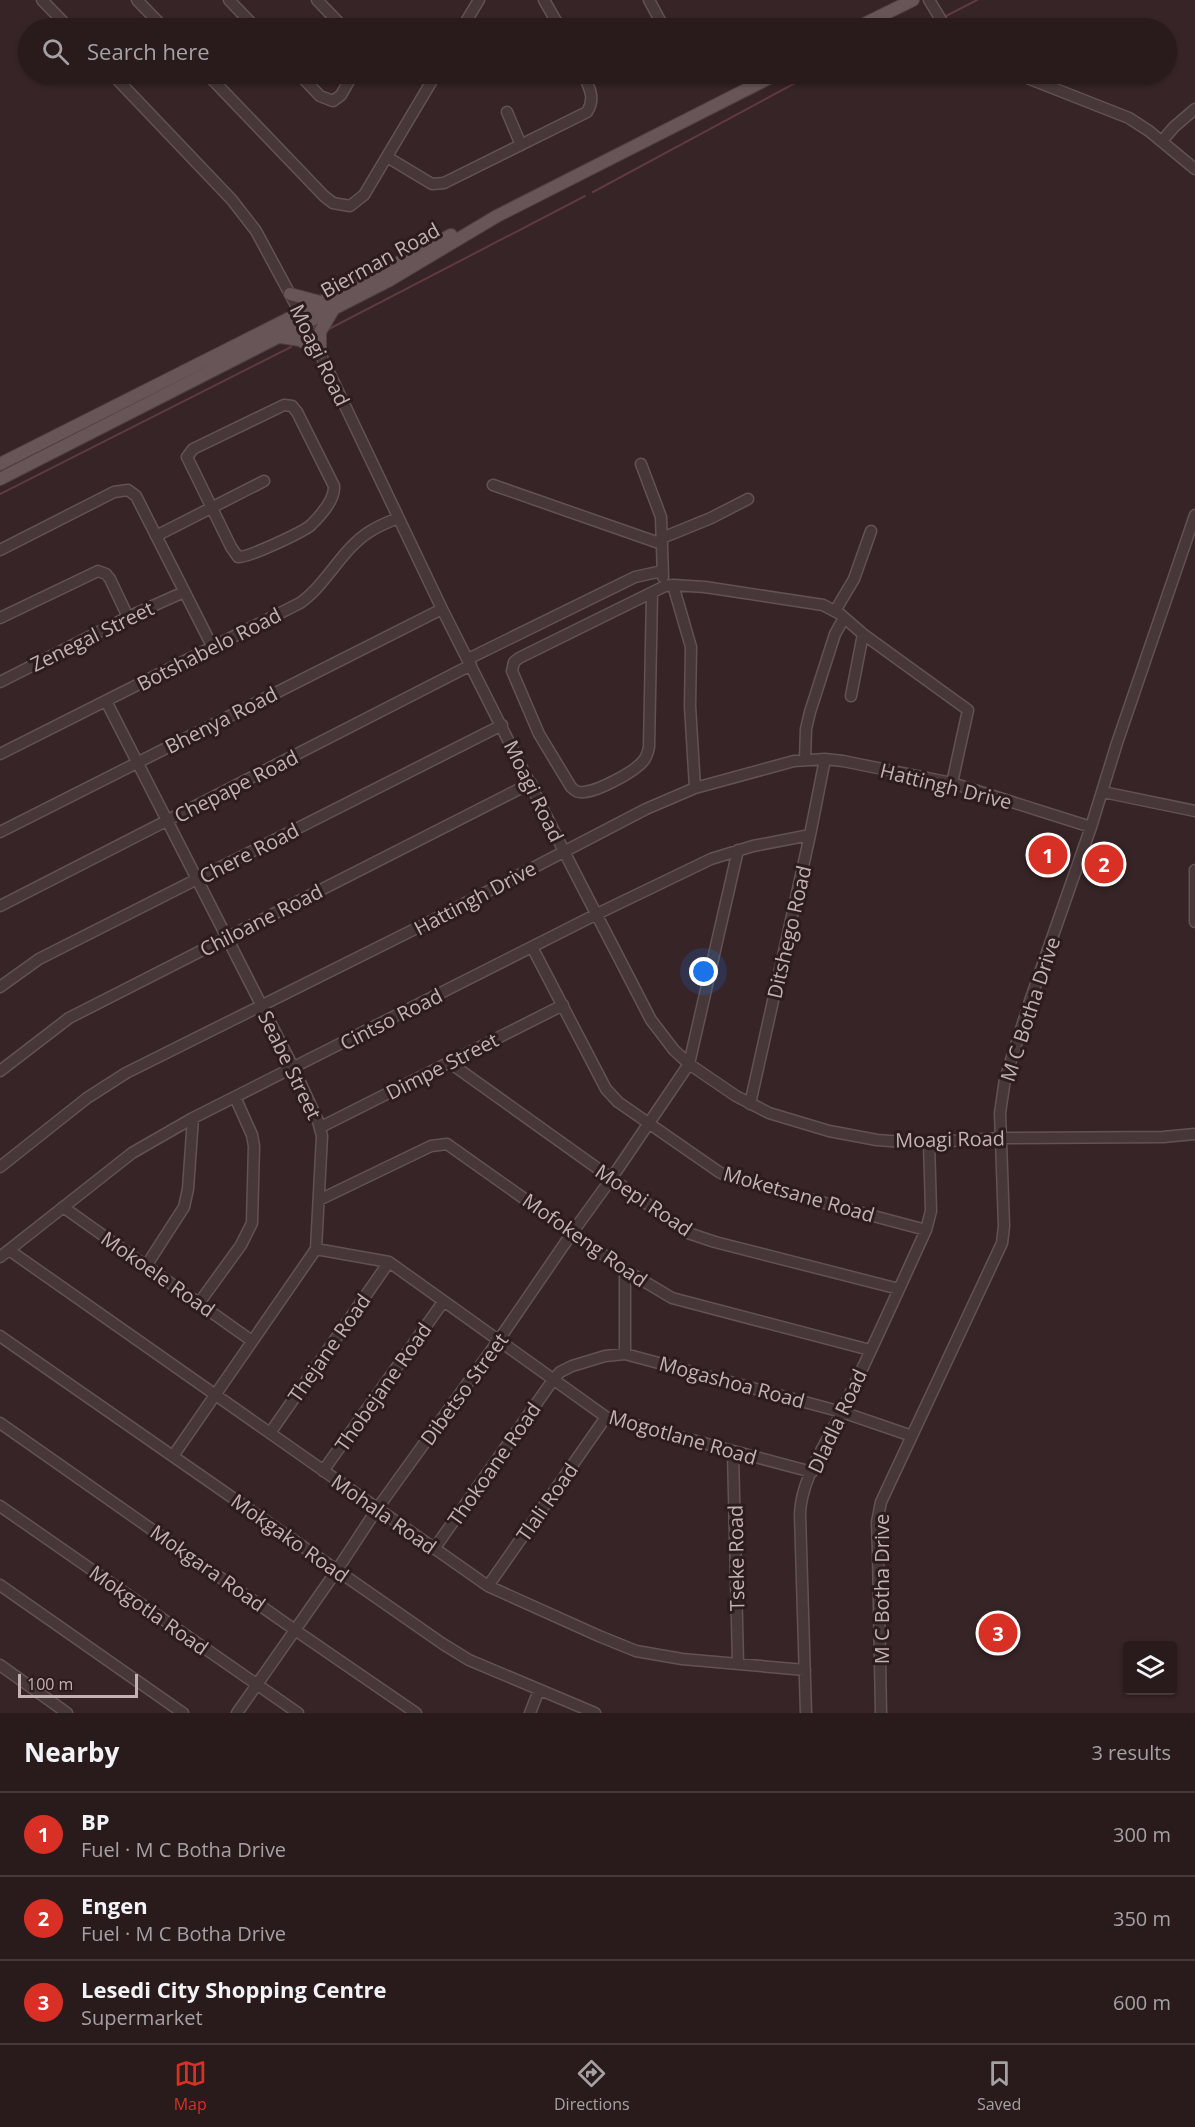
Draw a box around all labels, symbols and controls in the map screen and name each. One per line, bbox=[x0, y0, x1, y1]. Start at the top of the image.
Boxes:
search box bbox=[18, 18, 1177, 84]
icon: search bbox=[39, 35, 72, 68]
text: Search here bbox=[87, 36, 210, 66]
street label: Bierman Road bbox=[316, 216, 444, 304]
street label: Moagi Road bbox=[284, 300, 356, 410]
street label: Zenegal Street bbox=[26, 594, 158, 678]
street label: Botshabelo Road bbox=[132, 601, 286, 697]
street label: Bhenya Road bbox=[160, 680, 282, 760]
street label: Moagi Road bbox=[498, 736, 570, 846]
street label: Chepape Road bbox=[169, 743, 303, 829]
street label: Hattingh Drive bbox=[877, 757, 1015, 815]
street label: Chere Road bbox=[195, 816, 303, 890]
pin: 1 bbox=[1028, 832, 1068, 878]
pin: 2 bbox=[1084, 842, 1124, 886]
street label: Hattingh Drive bbox=[409, 854, 541, 942]
street label: Ditshego Road bbox=[761, 863, 817, 1001]
street label: Chiloane Road bbox=[195, 877, 327, 963]
street label: M C Botha Drive bbox=[994, 933, 1066, 1085]
your location bbox=[689, 957, 718, 986]
street label: Cintso Road bbox=[335, 982, 447, 1056]
street label: Seabe Street bbox=[252, 1006, 328, 1124]
street label: Dimpe Street bbox=[381, 1026, 503, 1106]
street label: Moagi Road bbox=[895, 1125, 1005, 1153]
street label: Moepi Road bbox=[590, 1158, 698, 1242]
street label: Moketsane Road bbox=[720, 1160, 878, 1228]
street label: Mofokeng Road bbox=[517, 1187, 653, 1293]
street label: Mokoele Road bbox=[96, 1225, 220, 1323]
street label: Thejane Road bbox=[281, 1288, 377, 1408]
street label: Thobejane Road bbox=[329, 1317, 437, 1457]
street label: Dibetso Street bbox=[414, 1327, 514, 1451]
street label: Mogashoa Road bbox=[656, 1350, 808, 1414]
street label: Dladla Road bbox=[801, 1365, 873, 1477]
street label: Thokoane Road bbox=[441, 1397, 547, 1531]
street label: Mogotlane Road bbox=[606, 1403, 760, 1471]
street label: Tlali Road bbox=[510, 1457, 584, 1547]
street label: Mohala Road bbox=[326, 1468, 442, 1560]
street label: Mokgako Road bbox=[226, 1487, 354, 1589]
street label: Tseke Road bbox=[722, 1505, 750, 1611]
street label: M C Botha Drive bbox=[868, 1514, 895, 1664]
street label: Mokgara Road bbox=[145, 1518, 271, 1618]
street label: Mokgotla Road bbox=[84, 1559, 214, 1661]
pin: 3 bbox=[978, 1610, 1018, 1656]
map controls bbox=[1123, 1641, 1177, 1695]
button: layers bbox=[1123, 1641, 1177, 1695]
scale bar bbox=[18, 1671, 138, 1698]
text: 100 m bbox=[27, 1673, 73, 1695]
text: Nearby bbox=[24, 1734, 119, 1770]
text: 3 results bbox=[1091, 1739, 1171, 1766]
text: BP bbox=[81, 1806, 110, 1836]
text: 1 bbox=[38, 1821, 49, 1848]
text: 300 m bbox=[1113, 1821, 1171, 1848]
text: Fuel · M C Botha Drive bbox=[81, 1836, 286, 1863]
text: Engen bbox=[81, 1890, 148, 1920]
text: 2 bbox=[38, 1905, 49, 1932]
text: 350 m bbox=[1113, 1905, 1171, 1932]
text: Fuel · M C Botha Drive bbox=[81, 1920, 286, 1947]
text: Lesedi City Shopping Centre bbox=[81, 1974, 387, 2004]
text: 3 bbox=[38, 1989, 49, 2016]
text: 600 m bbox=[1113, 1989, 1171, 2016]
text: Supermarket bbox=[81, 2004, 203, 2031]
tab: Map bbox=[174, 2057, 207, 2115]
tab: Directions bbox=[554, 2057, 630, 2115]
tab: Saved bbox=[977, 2057, 1021, 2115]

